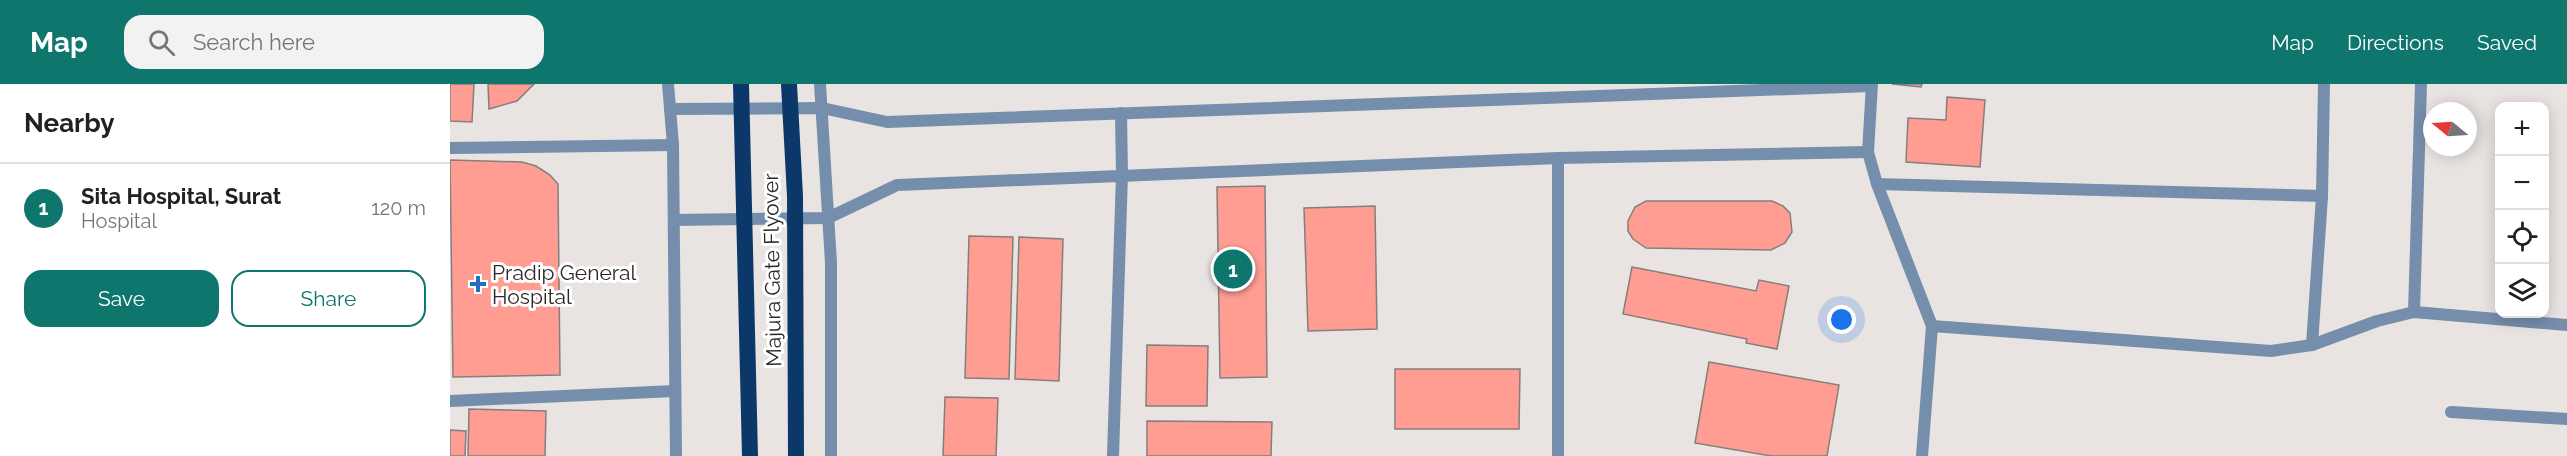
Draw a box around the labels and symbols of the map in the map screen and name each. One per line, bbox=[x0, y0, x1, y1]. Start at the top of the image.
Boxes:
north arrow bbox=[2423, 102, 2477, 156]
street label: Majura Gate Flyover bbox=[758, 172, 786, 367]
pin: 1 bbox=[1214, 246, 1252, 291]
place label: Pradip General Hospital bbox=[492, 260, 636, 309]
marker: Pradip General Hospital bbox=[469, 275, 487, 293]
your location bbox=[1827, 305, 1856, 334]

